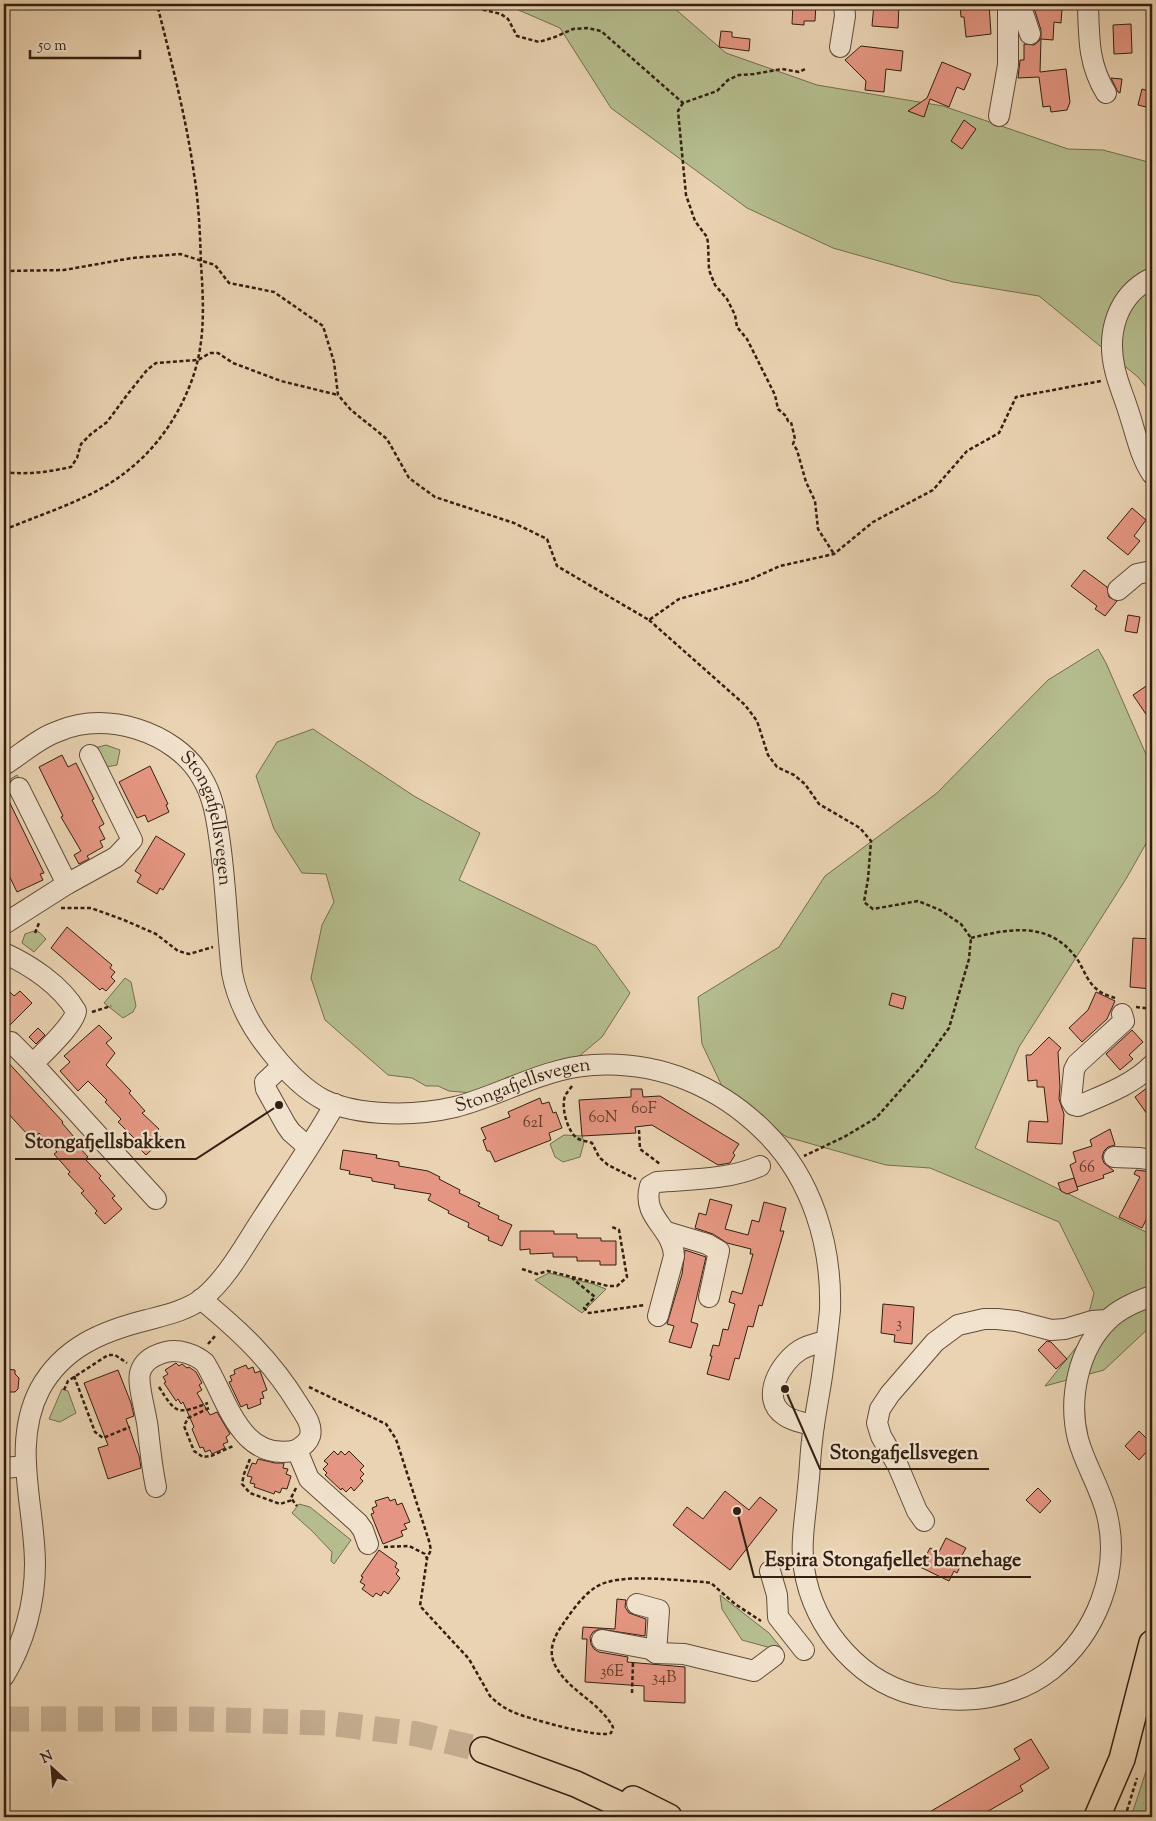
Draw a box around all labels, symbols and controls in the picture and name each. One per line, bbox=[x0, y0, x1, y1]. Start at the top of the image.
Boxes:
scale bar bbox=[30, 28, 140, 60]
text: 50 m bbox=[37, 36, 67, 57]
street label: Stongafjellsvegen bbox=[173, 745, 238, 887]
street label: Stongafjellsvegen bbox=[452, 1052, 592, 1120]
house number: 60F bbox=[631, 1098, 657, 1121]
house number: 60N bbox=[589, 1107, 618, 1130]
house number: 62I bbox=[523, 1112, 543, 1135]
callout: Stongafjellsbakken bbox=[15, 1124, 196, 1159]
text: Stongafjellsbakken bbox=[24, 1129, 186, 1158]
house number: 66 bbox=[1079, 1157, 1095, 1180]
house number: 3 bbox=[896, 1313, 902, 1336]
callout: Stongafjellsvegen bbox=[820, 1434, 989, 1469]
text: Stongafjellsvegen bbox=[830, 1440, 979, 1469]
callout: Espira Stongafjellet barnehage bbox=[754, 1542, 1031, 1577]
text: Espira Stongafjellet barnehage bbox=[765, 1547, 1021, 1576]
house number: 36E bbox=[600, 1661, 624, 1684]
house number: 34B bbox=[652, 1667, 676, 1690]
north arrow bbox=[28, 1744, 78, 1794]
text: N bbox=[38, 1747, 57, 1770]

